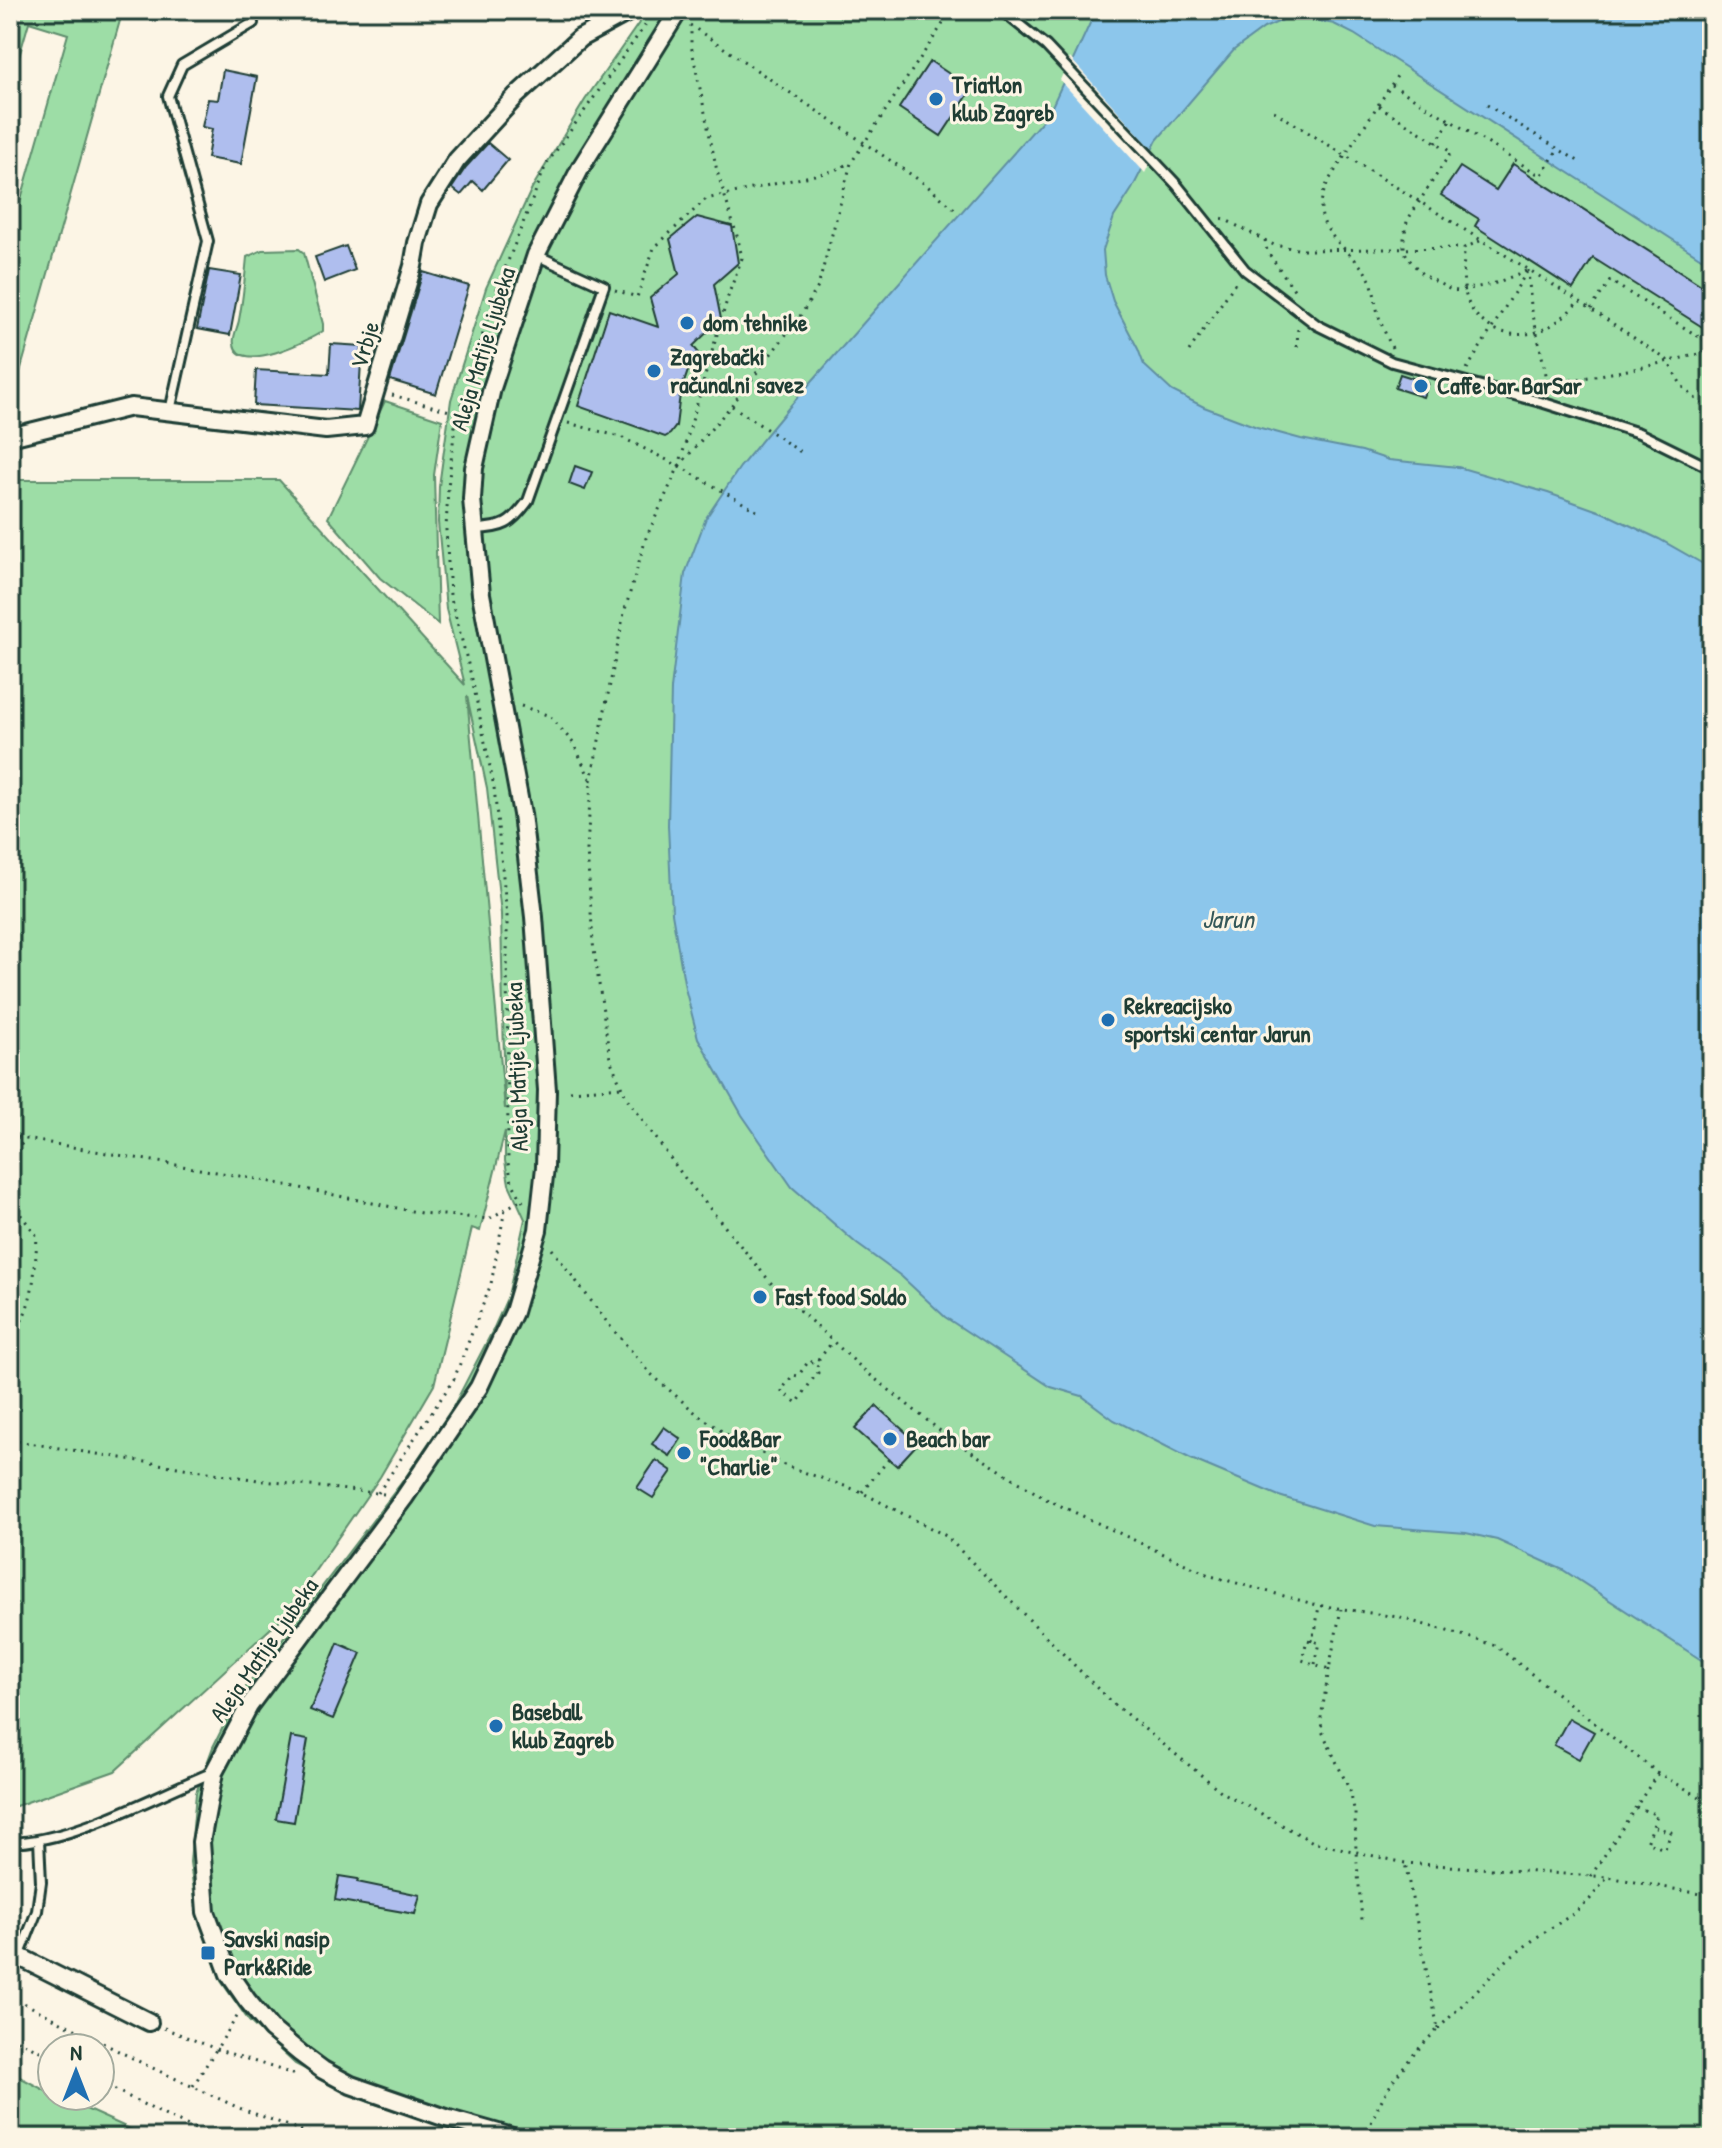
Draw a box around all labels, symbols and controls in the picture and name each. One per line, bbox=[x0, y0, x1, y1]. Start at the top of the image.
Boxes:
place label: Triatlon klub Zagreb bbox=[951, 68, 1054, 129]
marker: Triatlon klub Zagreb bbox=[927, 90, 945, 108]
street label: Aleja Matije Ljubeka bbox=[442, 263, 522, 434]
place label: dom tehnike bbox=[703, 306, 808, 338]
marker: dom tehnike bbox=[678, 314, 696, 332]
street label: Vrbje bbox=[342, 317, 386, 372]
place label: Zagrebački računalni savez bbox=[670, 340, 805, 400]
marker: Zagrebački računalni savez bbox=[645, 362, 663, 380]
place label: Caffe bar BarSar bbox=[1437, 369, 1583, 401]
marker: Caffe bar BarSar bbox=[1412, 377, 1430, 395]
water label: Jarun bbox=[1202, 901, 1256, 936]
street label: Aleja Matije Ljubeka bbox=[497, 982, 535, 1152]
place label: Rekreacijsko sportski centar Jarun bbox=[1124, 989, 1311, 1050]
marker: Rekreacijsko sportski centar Jarun bbox=[1099, 1011, 1117, 1029]
place label: Fast food Soldo bbox=[775, 1280, 907, 1312]
marker: Fast food Soldo bbox=[751, 1288, 769, 1306]
place label: Food&Bar "Charlie" bbox=[699, 1422, 782, 1482]
place label: Beach bar bbox=[906, 1422, 991, 1454]
marker: Beach bar bbox=[881, 1430, 899, 1448]
marker: Food&Bar "Charlie" bbox=[675, 1444, 693, 1462]
street label: Aleja Matije Ljubeka bbox=[202, 1571, 325, 1728]
place label: Baseball klub Zagreb bbox=[512, 1695, 614, 1756]
marker: Baseball klub Zagreb bbox=[487, 1717, 505, 1735]
place label: Savski nasip Park&Ride bbox=[224, 1922, 330, 1982]
marker: Savski nasip Park&Ride bbox=[199, 1944, 217, 1962]
north arrow bbox=[36, 2032, 116, 2112]
text: N bbox=[70, 2037, 82, 2067]

